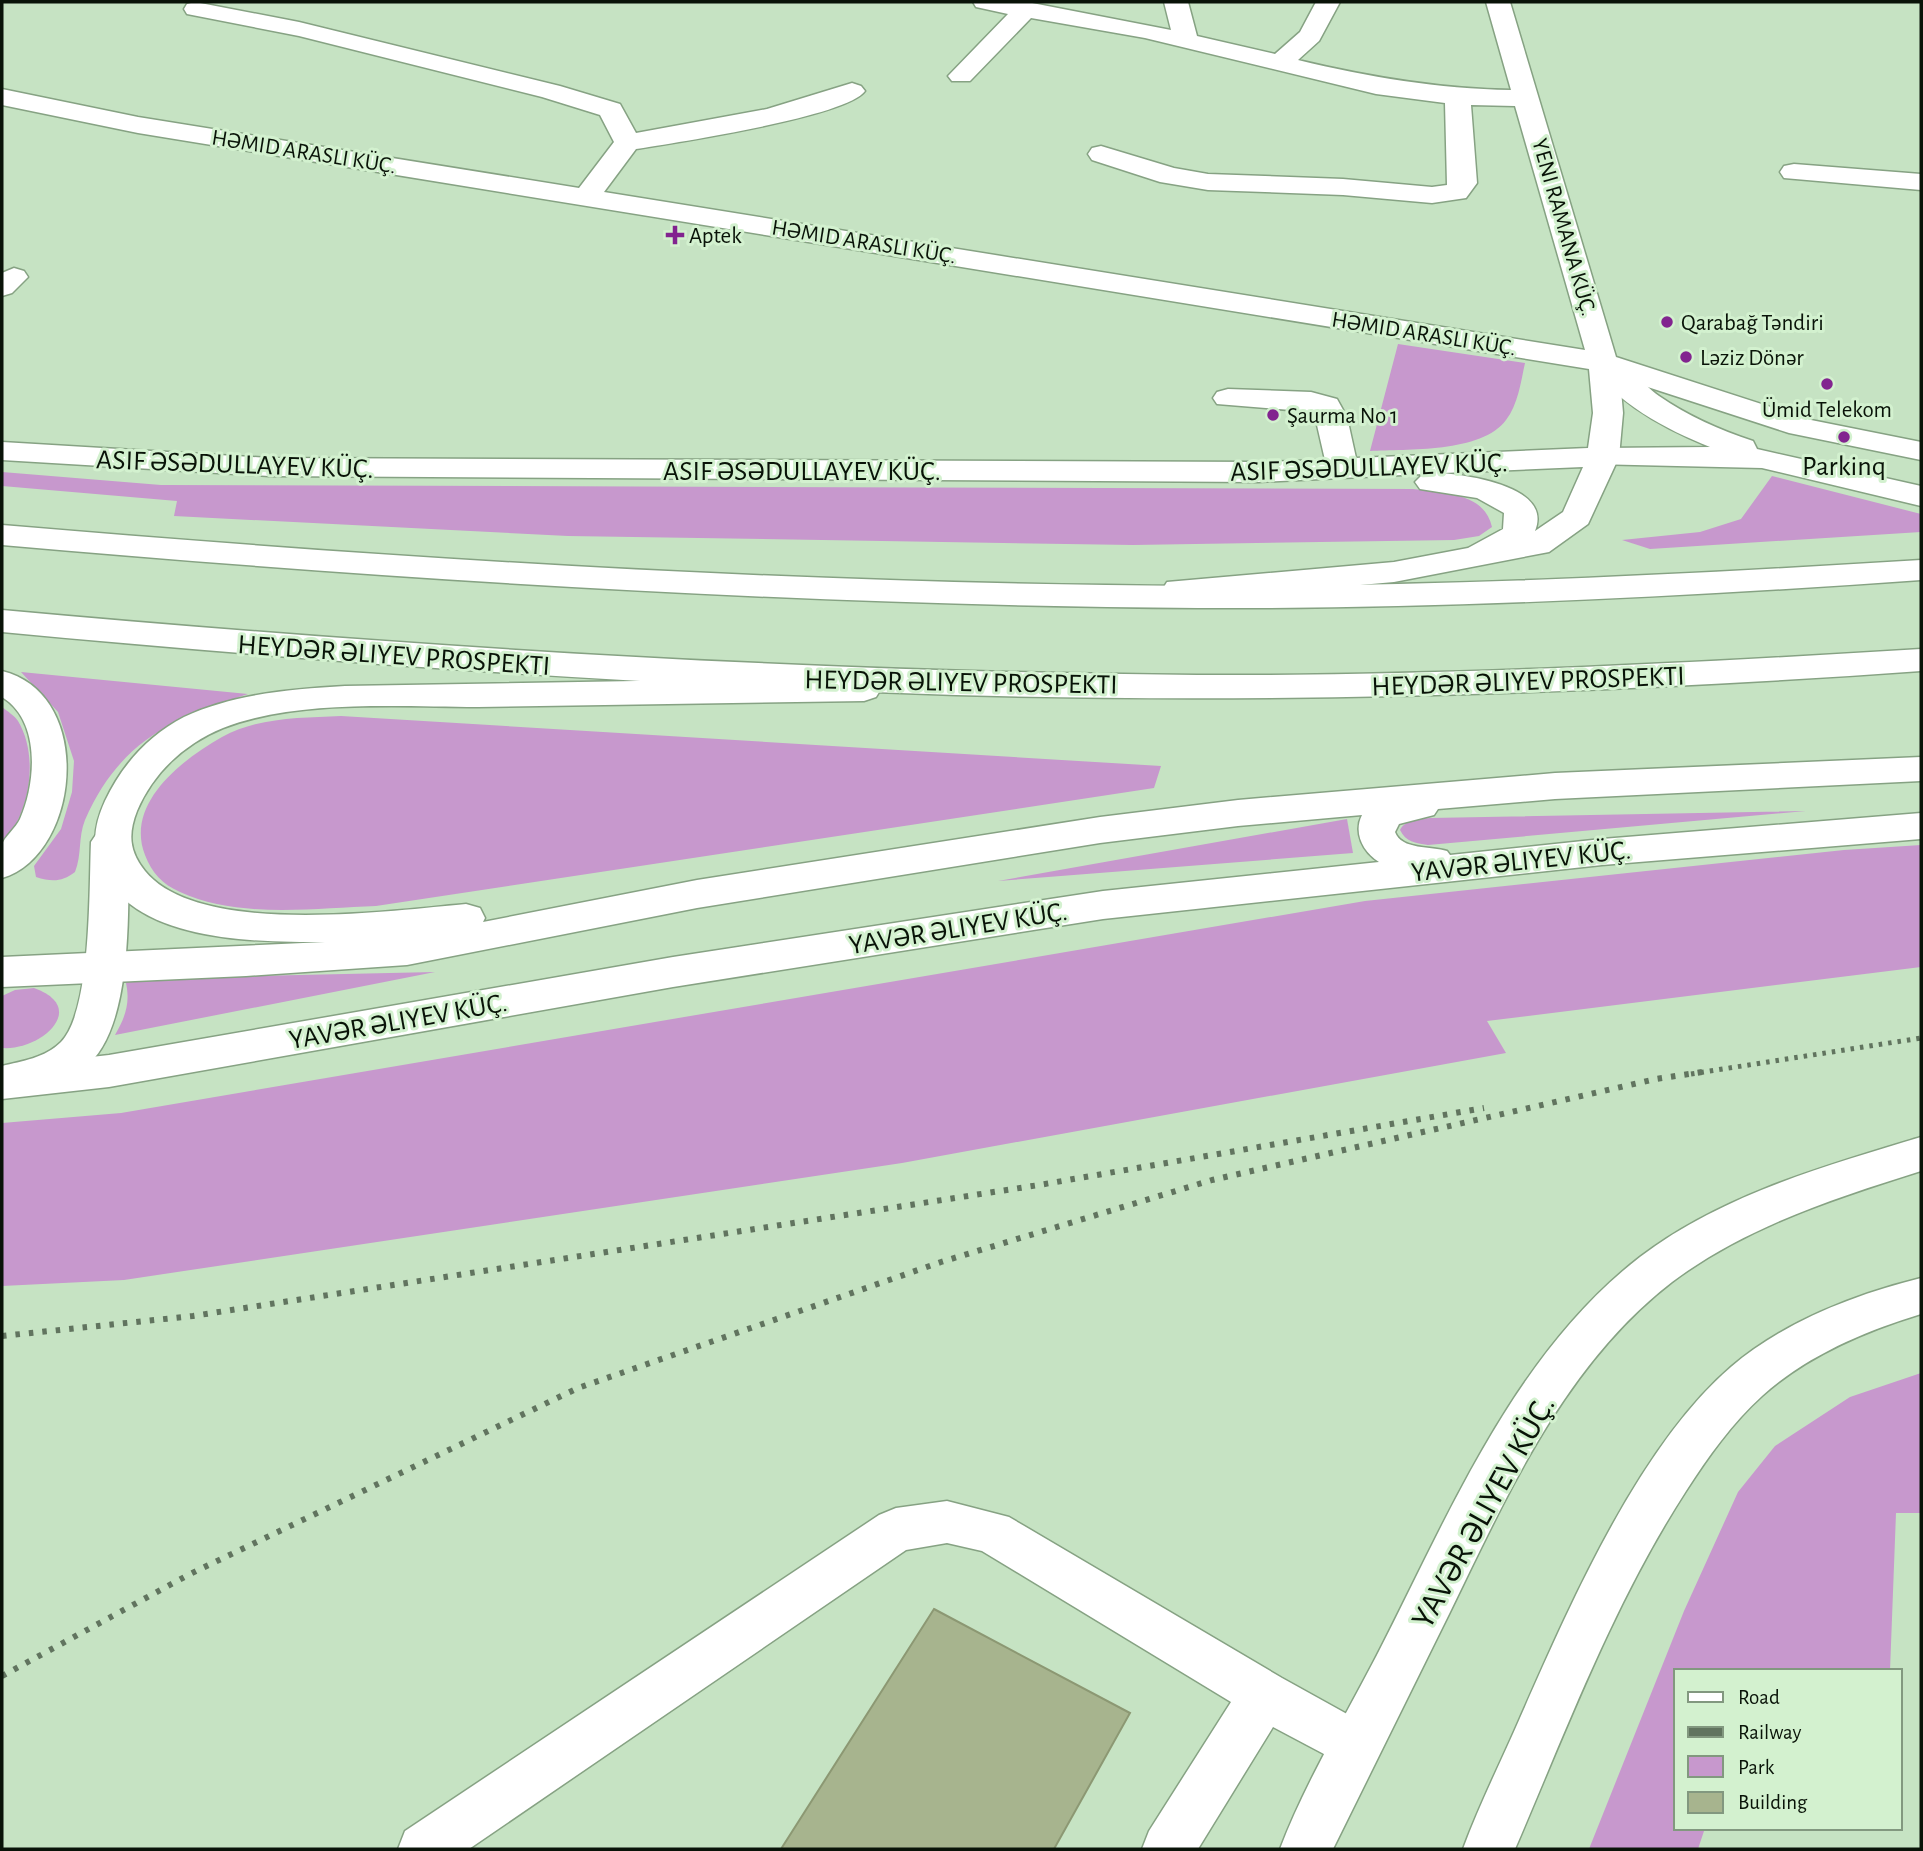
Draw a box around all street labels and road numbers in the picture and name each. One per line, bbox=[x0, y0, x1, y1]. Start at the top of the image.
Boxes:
street label: HƏMID ARASLI KÜÇ. bbox=[210, 125, 398, 178]
street label: YENI RAMANA KÜÇ. bbox=[1527, 136, 1602, 319]
street label: HƏMID ARASLI KÜÇ. bbox=[770, 215, 958, 268]
street label: HƏMID ARASLI KÜÇ. bbox=[1330, 307, 1518, 360]
street label: ASIF ƏSƏDULLAYEV KÜÇ. bbox=[96, 444, 374, 484]
street label: ASIF ƏSƏDULLAYEV KÜÇ. bbox=[1230, 447, 1508, 487]
street label: ASIF ƏSƏDULLAYEV KÜÇ. bbox=[663, 456, 941, 486]
street label: HEYDƏR ƏLIYEV PROSPEKTI bbox=[237, 631, 551, 681]
street label: HEYDƏR ƏLIYEV PROSPEKTI bbox=[1371, 663, 1685, 701]
street label: HEYDƏR ƏLIYEV PROSPEKTI bbox=[804, 666, 1118, 700]
street label: YAVƏR ƏLIYEV KÜÇ. bbox=[1410, 835, 1633, 887]
street label: YAVƏR ƏLIYEV KÜÇ. bbox=[847, 896, 1070, 960]
street label: YAVƏR ƏLIYEV KÜÇ. bbox=[287, 987, 510, 1055]
street label: YAVƏR ƏLIYEV KÜÇ. bbox=[1404, 1389, 1562, 1634]

